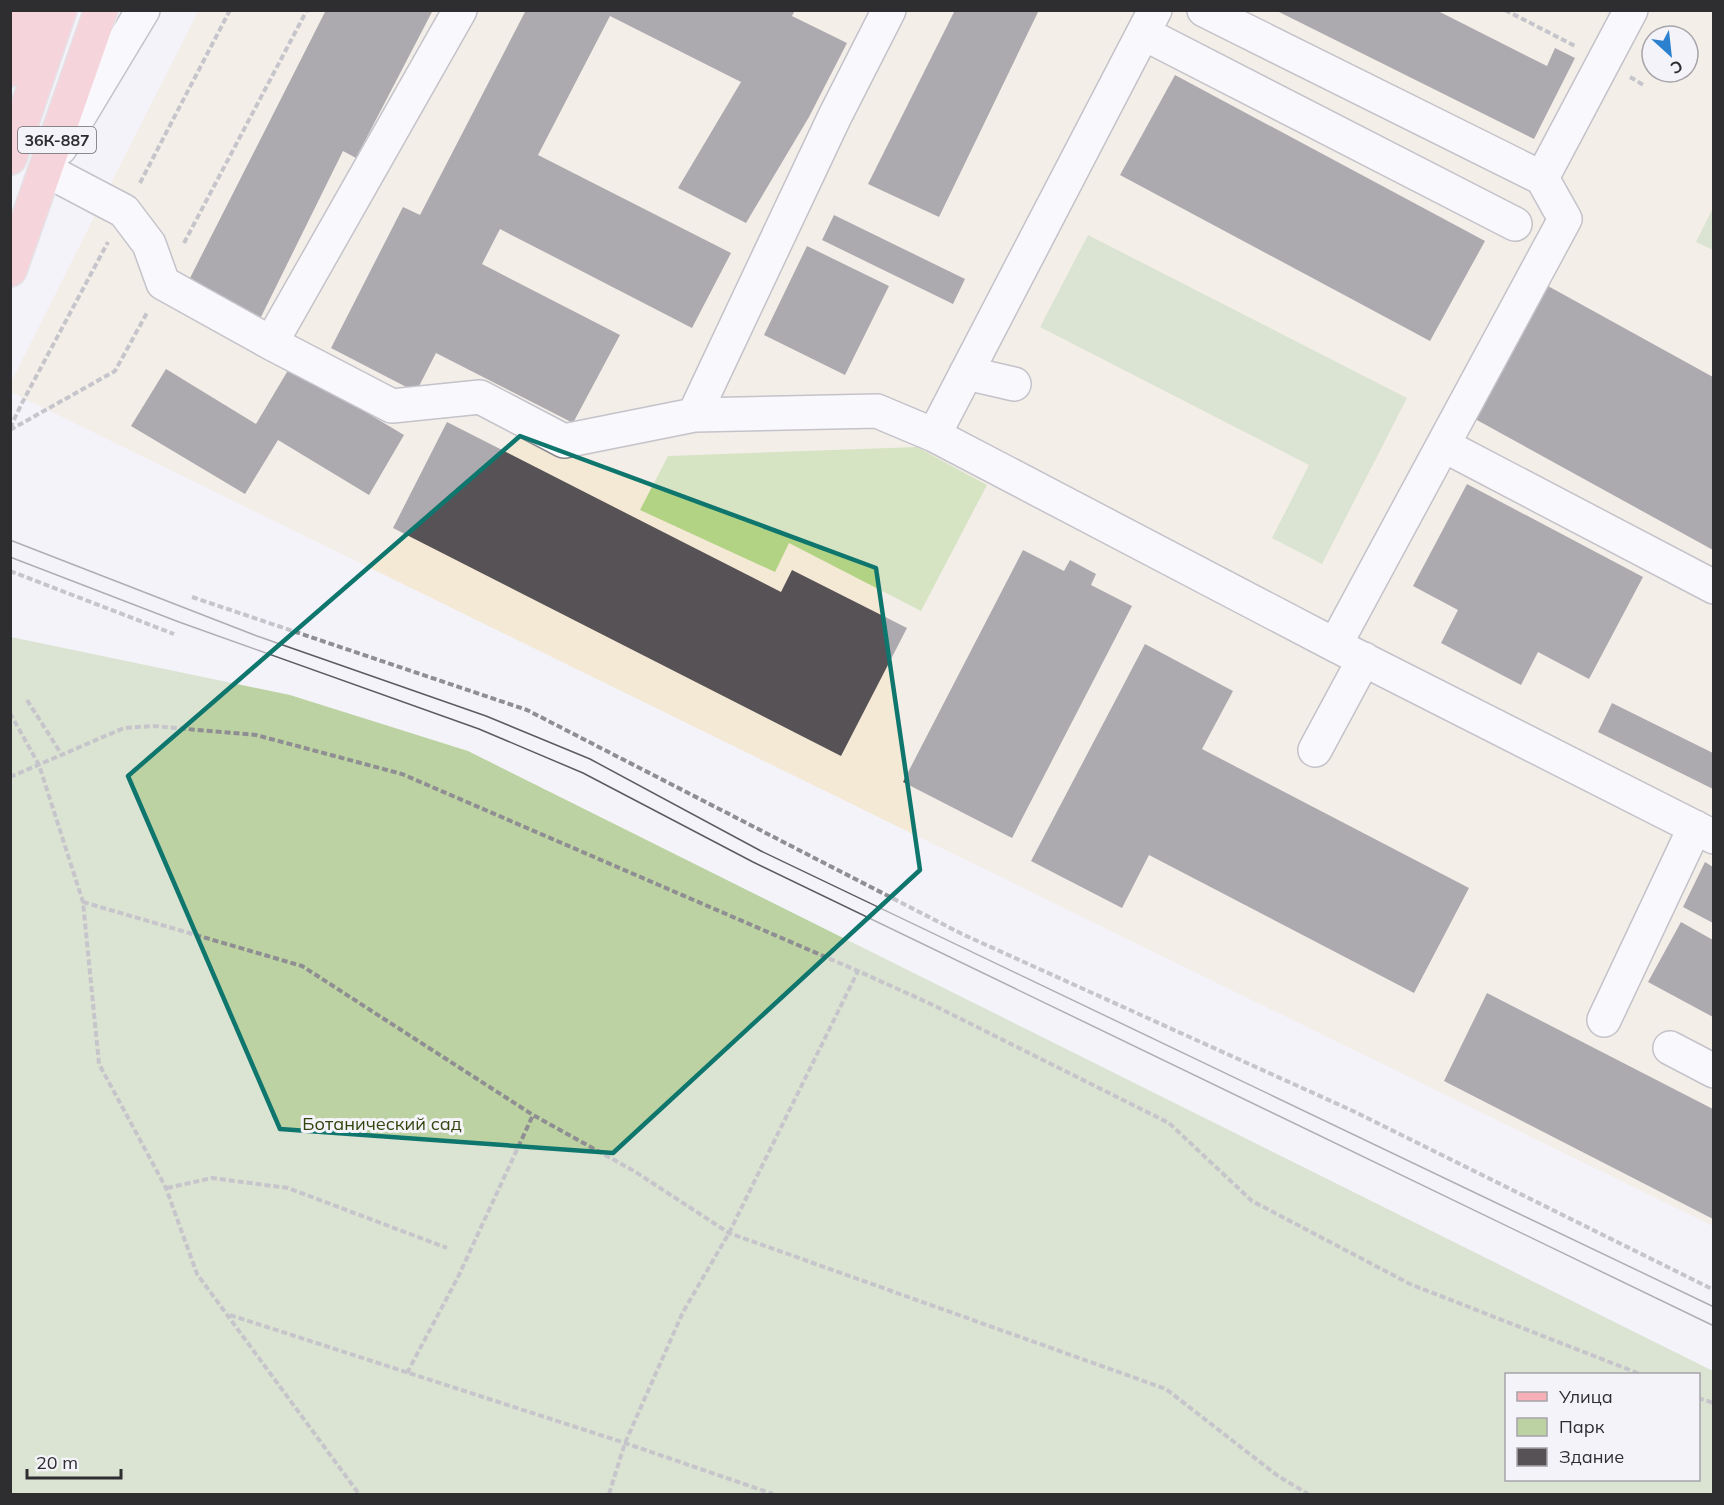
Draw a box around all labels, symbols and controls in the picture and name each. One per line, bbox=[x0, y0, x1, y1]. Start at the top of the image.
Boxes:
north arrow bbox=[1640, 24, 1700, 84]
text: С bbox=[1667, 56, 1686, 79]
road number: 36К-887 bbox=[18, 127, 96, 153]
park label: Ботанический сад bbox=[302, 1112, 462, 1135]
legend bbox=[1505, 1373, 1700, 1481]
text: Улица bbox=[1558, 1385, 1613, 1408]
text: Парк bbox=[1559, 1415, 1605, 1438]
scale bar bbox=[27, 1442, 122, 1480]
text: Здание bbox=[1559, 1445, 1624, 1468]
text: 20 m bbox=[36, 1451, 78, 1474]

